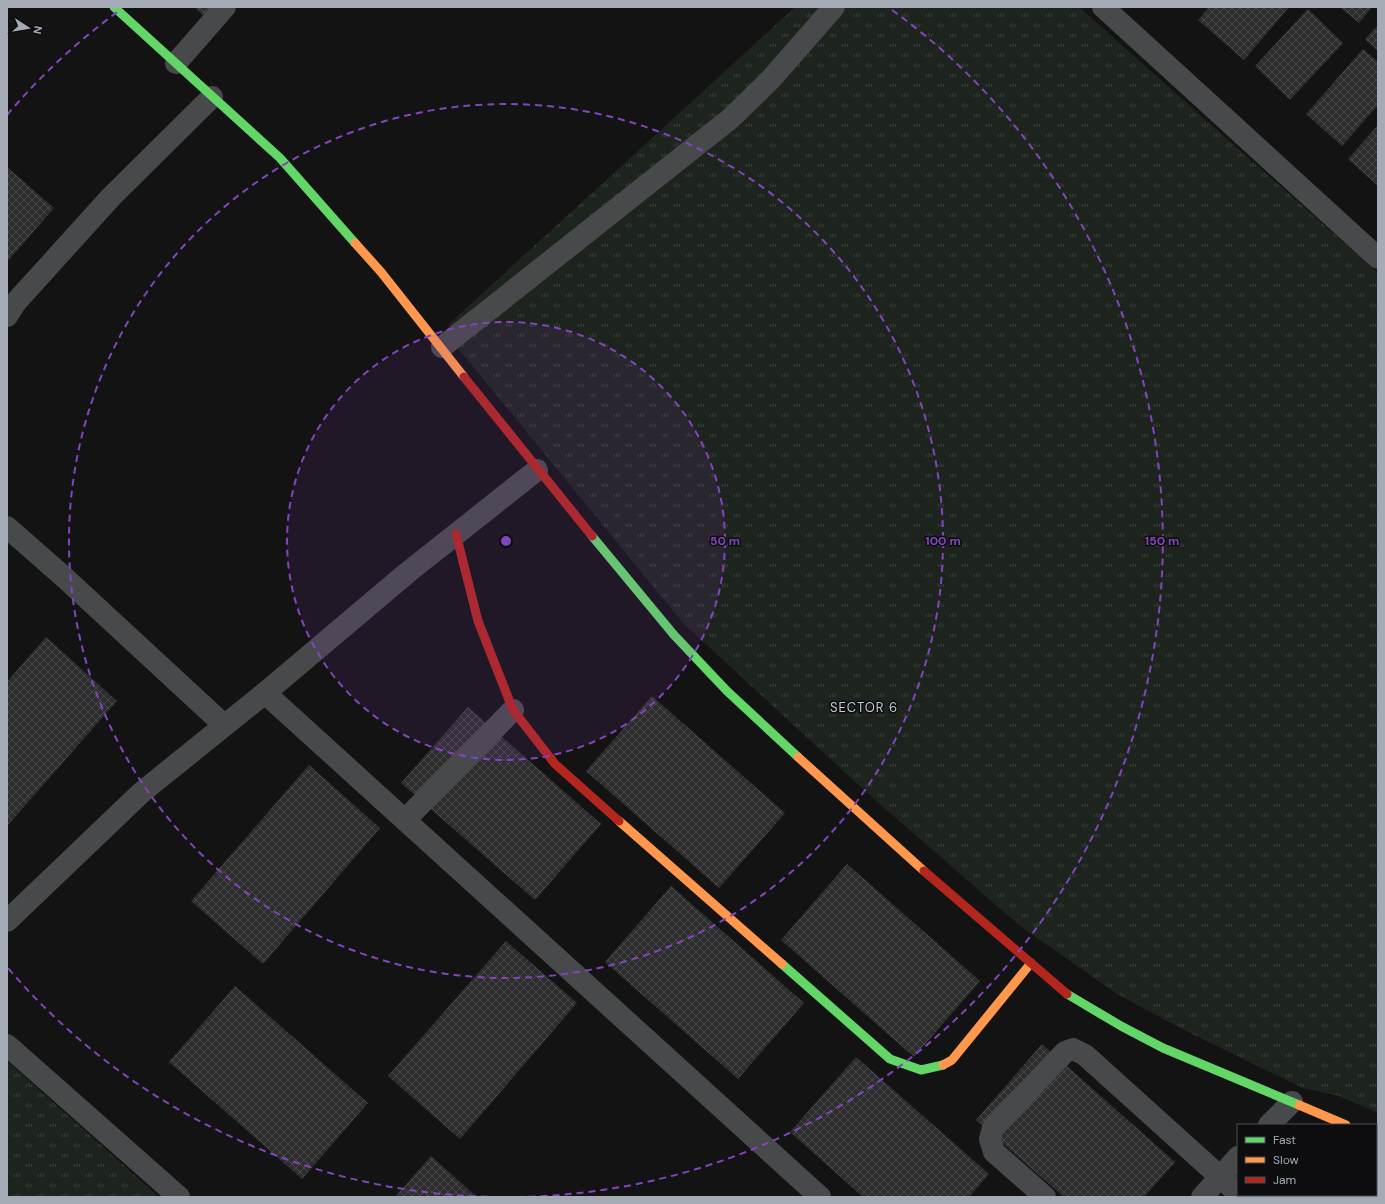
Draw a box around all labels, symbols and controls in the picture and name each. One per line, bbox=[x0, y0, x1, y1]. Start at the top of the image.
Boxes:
north arrow bbox=[8, 8, 48, 48]
text: N bbox=[30, 25, 45, 35]
text: 50 m bbox=[710, 533, 740, 549]
text: 100 m bbox=[925, 533, 961, 549]
text: 150 m bbox=[1145, 533, 1179, 549]
centre of rings bbox=[499, 534, 513, 548]
district label: SECTOR 6 bbox=[830, 699, 898, 716]
legend bbox=[1237, 1124, 1377, 1196]
text: Fast bbox=[1273, 1132, 1296, 1148]
text: Slow bbox=[1273, 1152, 1299, 1168]
text: Jam bbox=[1273, 1172, 1296, 1188]

